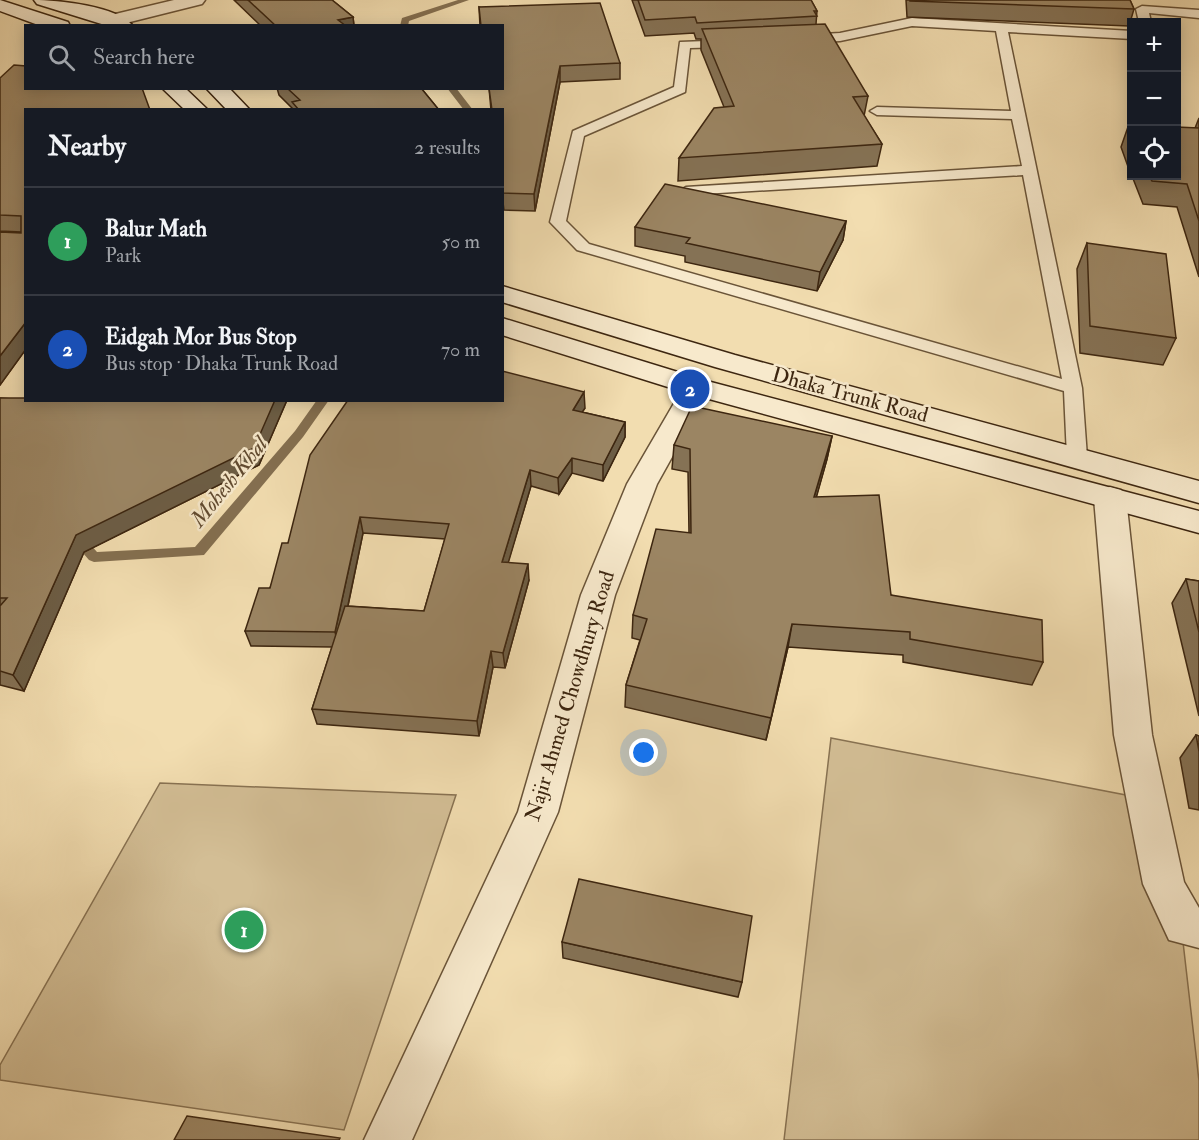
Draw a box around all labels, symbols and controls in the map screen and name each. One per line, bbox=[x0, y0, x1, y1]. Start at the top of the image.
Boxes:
map controls bbox=[1127, 18, 1181, 180]
button: + bbox=[1127, 18, 1181, 72]
search box bbox=[24, 24, 504, 90]
icon: search bbox=[45, 41, 78, 74]
text: Search here bbox=[93, 43, 195, 71]
button: − bbox=[1127, 72, 1181, 126]
button: locate bbox=[1127, 126, 1181, 180]
text: Nearby bbox=[48, 131, 126, 163]
text: 2 results bbox=[414, 135, 480, 160]
text: Balur Math bbox=[105, 215, 207, 243]
text: 1 bbox=[64, 229, 71, 254]
text: 50 m bbox=[441, 229, 480, 254]
text: Park bbox=[105, 243, 141, 268]
text: Eidgah Mor Bus Stop bbox=[105, 323, 297, 351]
text: 2 bbox=[62, 337, 73, 362]
text: 70 m bbox=[441, 337, 480, 362]
text: Bus stop · Dhaka Trunk Road bbox=[105, 351, 338, 376]
street label: Dhaka Trunk Road bbox=[769, 361, 932, 429]
pin: 2 bbox=[670, 366, 710, 412]
water label: Mohesh Khal bbox=[183, 430, 275, 534]
street label: Najir Ahmed Chowdhury Road bbox=[519, 567, 621, 824]
your location bbox=[629, 738, 658, 767]
pin: 1 bbox=[224, 908, 264, 952]

